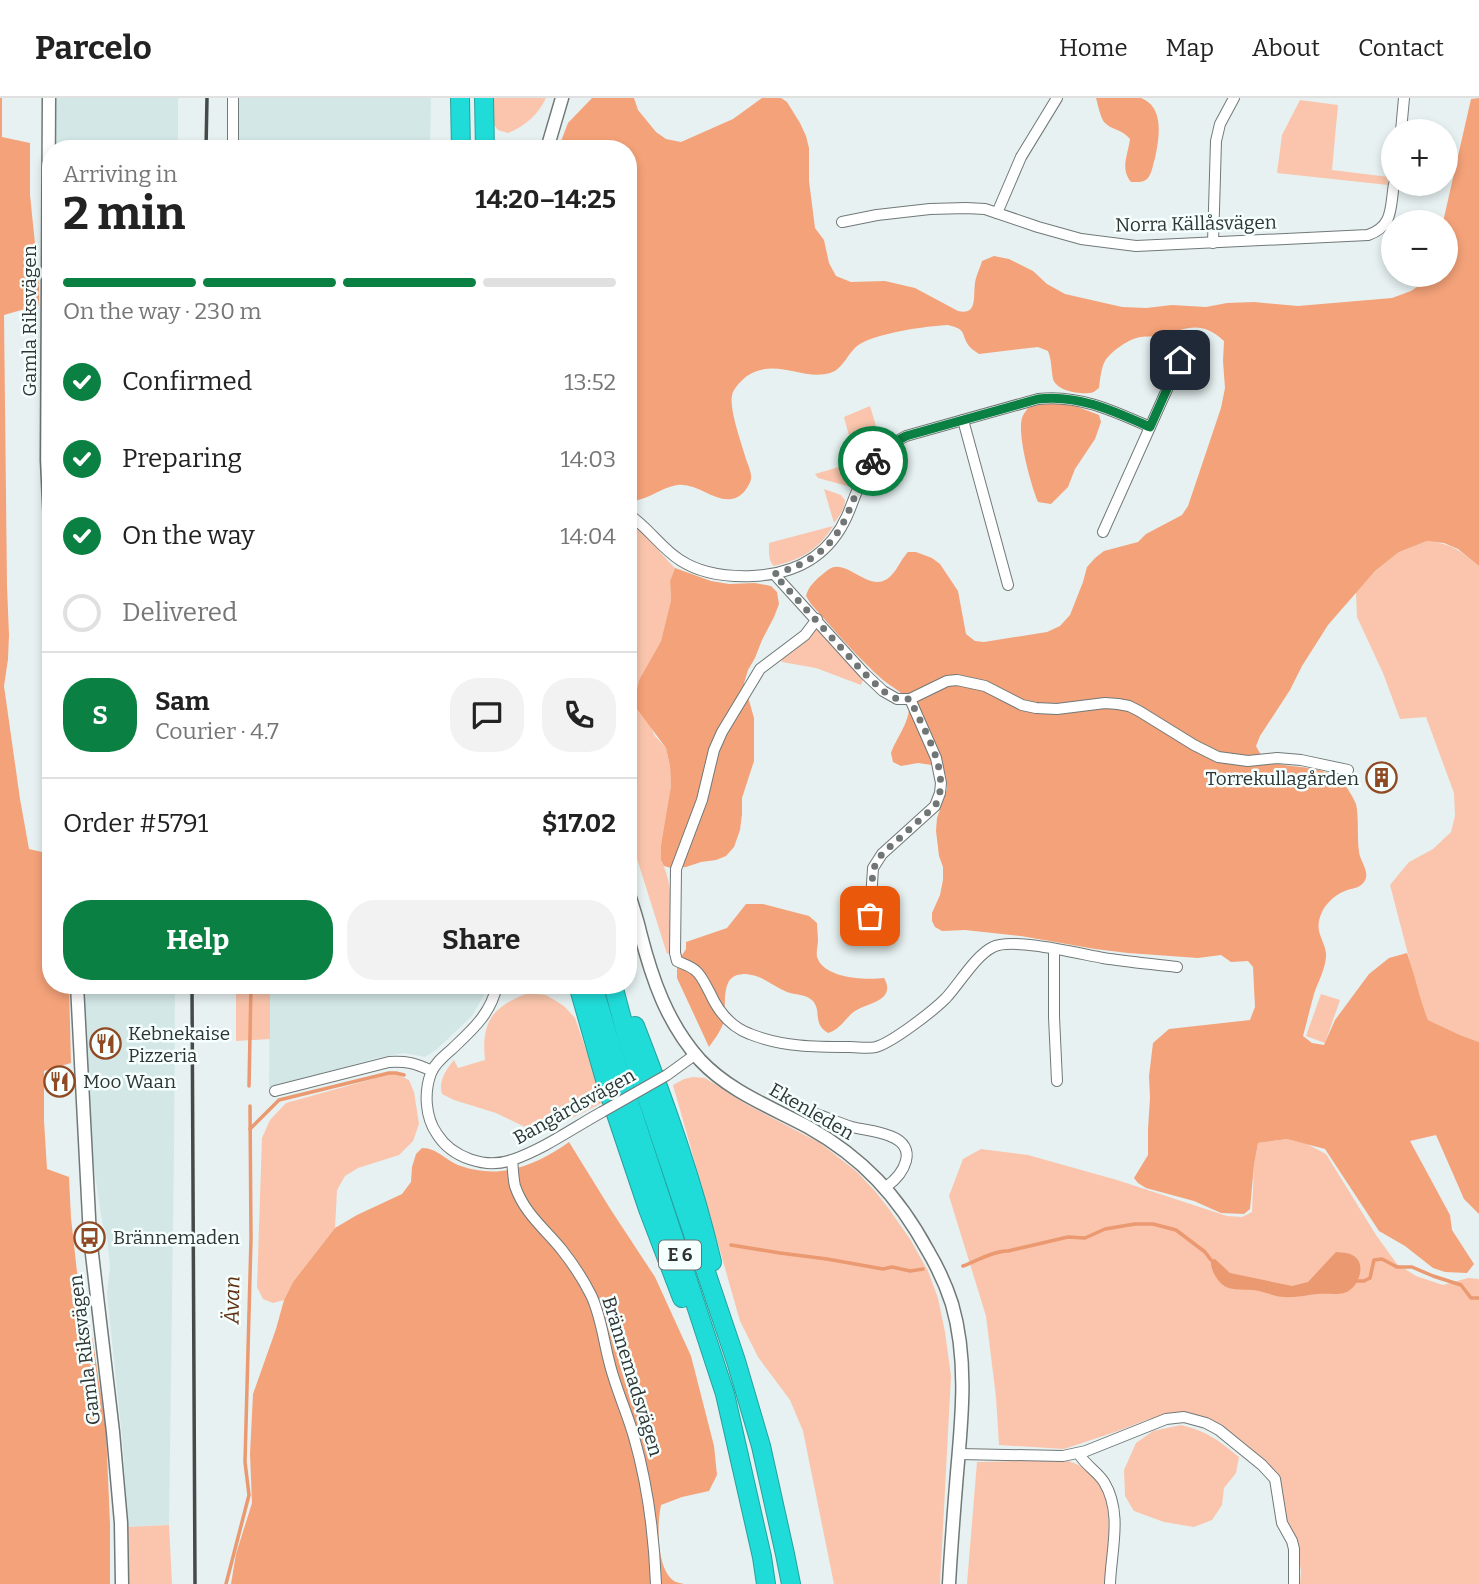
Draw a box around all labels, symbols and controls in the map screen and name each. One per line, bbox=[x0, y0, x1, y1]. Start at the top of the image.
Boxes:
text: Parcelo bbox=[35, 28, 152, 68]
text: Home bbox=[1059, 34, 1128, 62]
text: Map bbox=[1166, 34, 1214, 62]
text: About bbox=[1252, 34, 1320, 62]
text: Contact bbox=[1358, 34, 1444, 62]
map controls bbox=[1381, 119, 1458, 287]
button: + bbox=[1381, 119, 1458, 196]
text: Arriving in bbox=[63, 160, 177, 188]
text: 14:20–14:25 bbox=[475, 184, 616, 215]
text: 2 min bbox=[63, 186, 185, 241]
button: − bbox=[1381, 210, 1458, 287]
street label: Norra Källåsvägen bbox=[1115, 211, 1277, 236]
street label: Gamla Riksvägen bbox=[18, 245, 41, 397]
text: On the way · 230 m bbox=[63, 297, 261, 325]
pin bbox=[1150, 330, 1210, 390]
icon: home bbox=[1161, 341, 1199, 379]
icon: check bbox=[63, 363, 101, 401]
text: Confirmed bbox=[122, 366, 252, 397]
text: 13:52 bbox=[564, 368, 616, 396]
courier bbox=[838, 426, 908, 496]
icon: check bbox=[63, 440, 101, 478]
icon: bike bbox=[854, 442, 892, 480]
text: Preparing bbox=[122, 443, 242, 474]
text: 14:03 bbox=[561, 445, 616, 473]
icon: check bbox=[63, 517, 101, 555]
text: On the way bbox=[122, 520, 255, 551]
text: 14:04 bbox=[560, 522, 616, 550]
text: Delivered bbox=[122, 597, 237, 628]
button: chat bbox=[450, 678, 524, 752]
button: phone bbox=[542, 678, 616, 752]
text: Sam bbox=[155, 686, 210, 717]
text: S bbox=[92, 700, 108, 731]
text: Courier · 4.7 bbox=[155, 717, 279, 745]
building icon: Torrekullagården bbox=[1365, 761, 1399, 795]
place label: Torrekullagården bbox=[1206, 767, 1359, 790]
text: Order #5791 bbox=[63, 808, 208, 839]
text: $17.02 bbox=[542, 808, 616, 839]
pin bbox=[840, 886, 900, 946]
icon: bag bbox=[851, 897, 889, 935]
button: Help bbox=[63, 900, 333, 980]
button: Share bbox=[347, 900, 616, 980]
place label: Kebnekaise Pizzeria bbox=[128, 1022, 230, 1067]
restaurant icon: Kebnekaise Pizzeria bbox=[88, 1027, 122, 1061]
street label: Bangårdsvägen bbox=[509, 1063, 639, 1149]
restaurant icon: Moo Waan bbox=[43, 1064, 77, 1098]
place label: Moo Waan bbox=[83, 1070, 176, 1093]
street label: Ekenleden bbox=[765, 1078, 858, 1145]
bus stop icon: Brännemaden bbox=[73, 1220, 107, 1254]
place label: Brännemaden bbox=[113, 1226, 240, 1249]
road number: E 6 bbox=[659, 1240, 701, 1270]
street label: Gamla Riksvägen bbox=[64, 1273, 105, 1426]
water label: Ävan bbox=[219, 1276, 245, 1325]
street label: Brännemadsvägen bbox=[597, 1293, 668, 1459]

